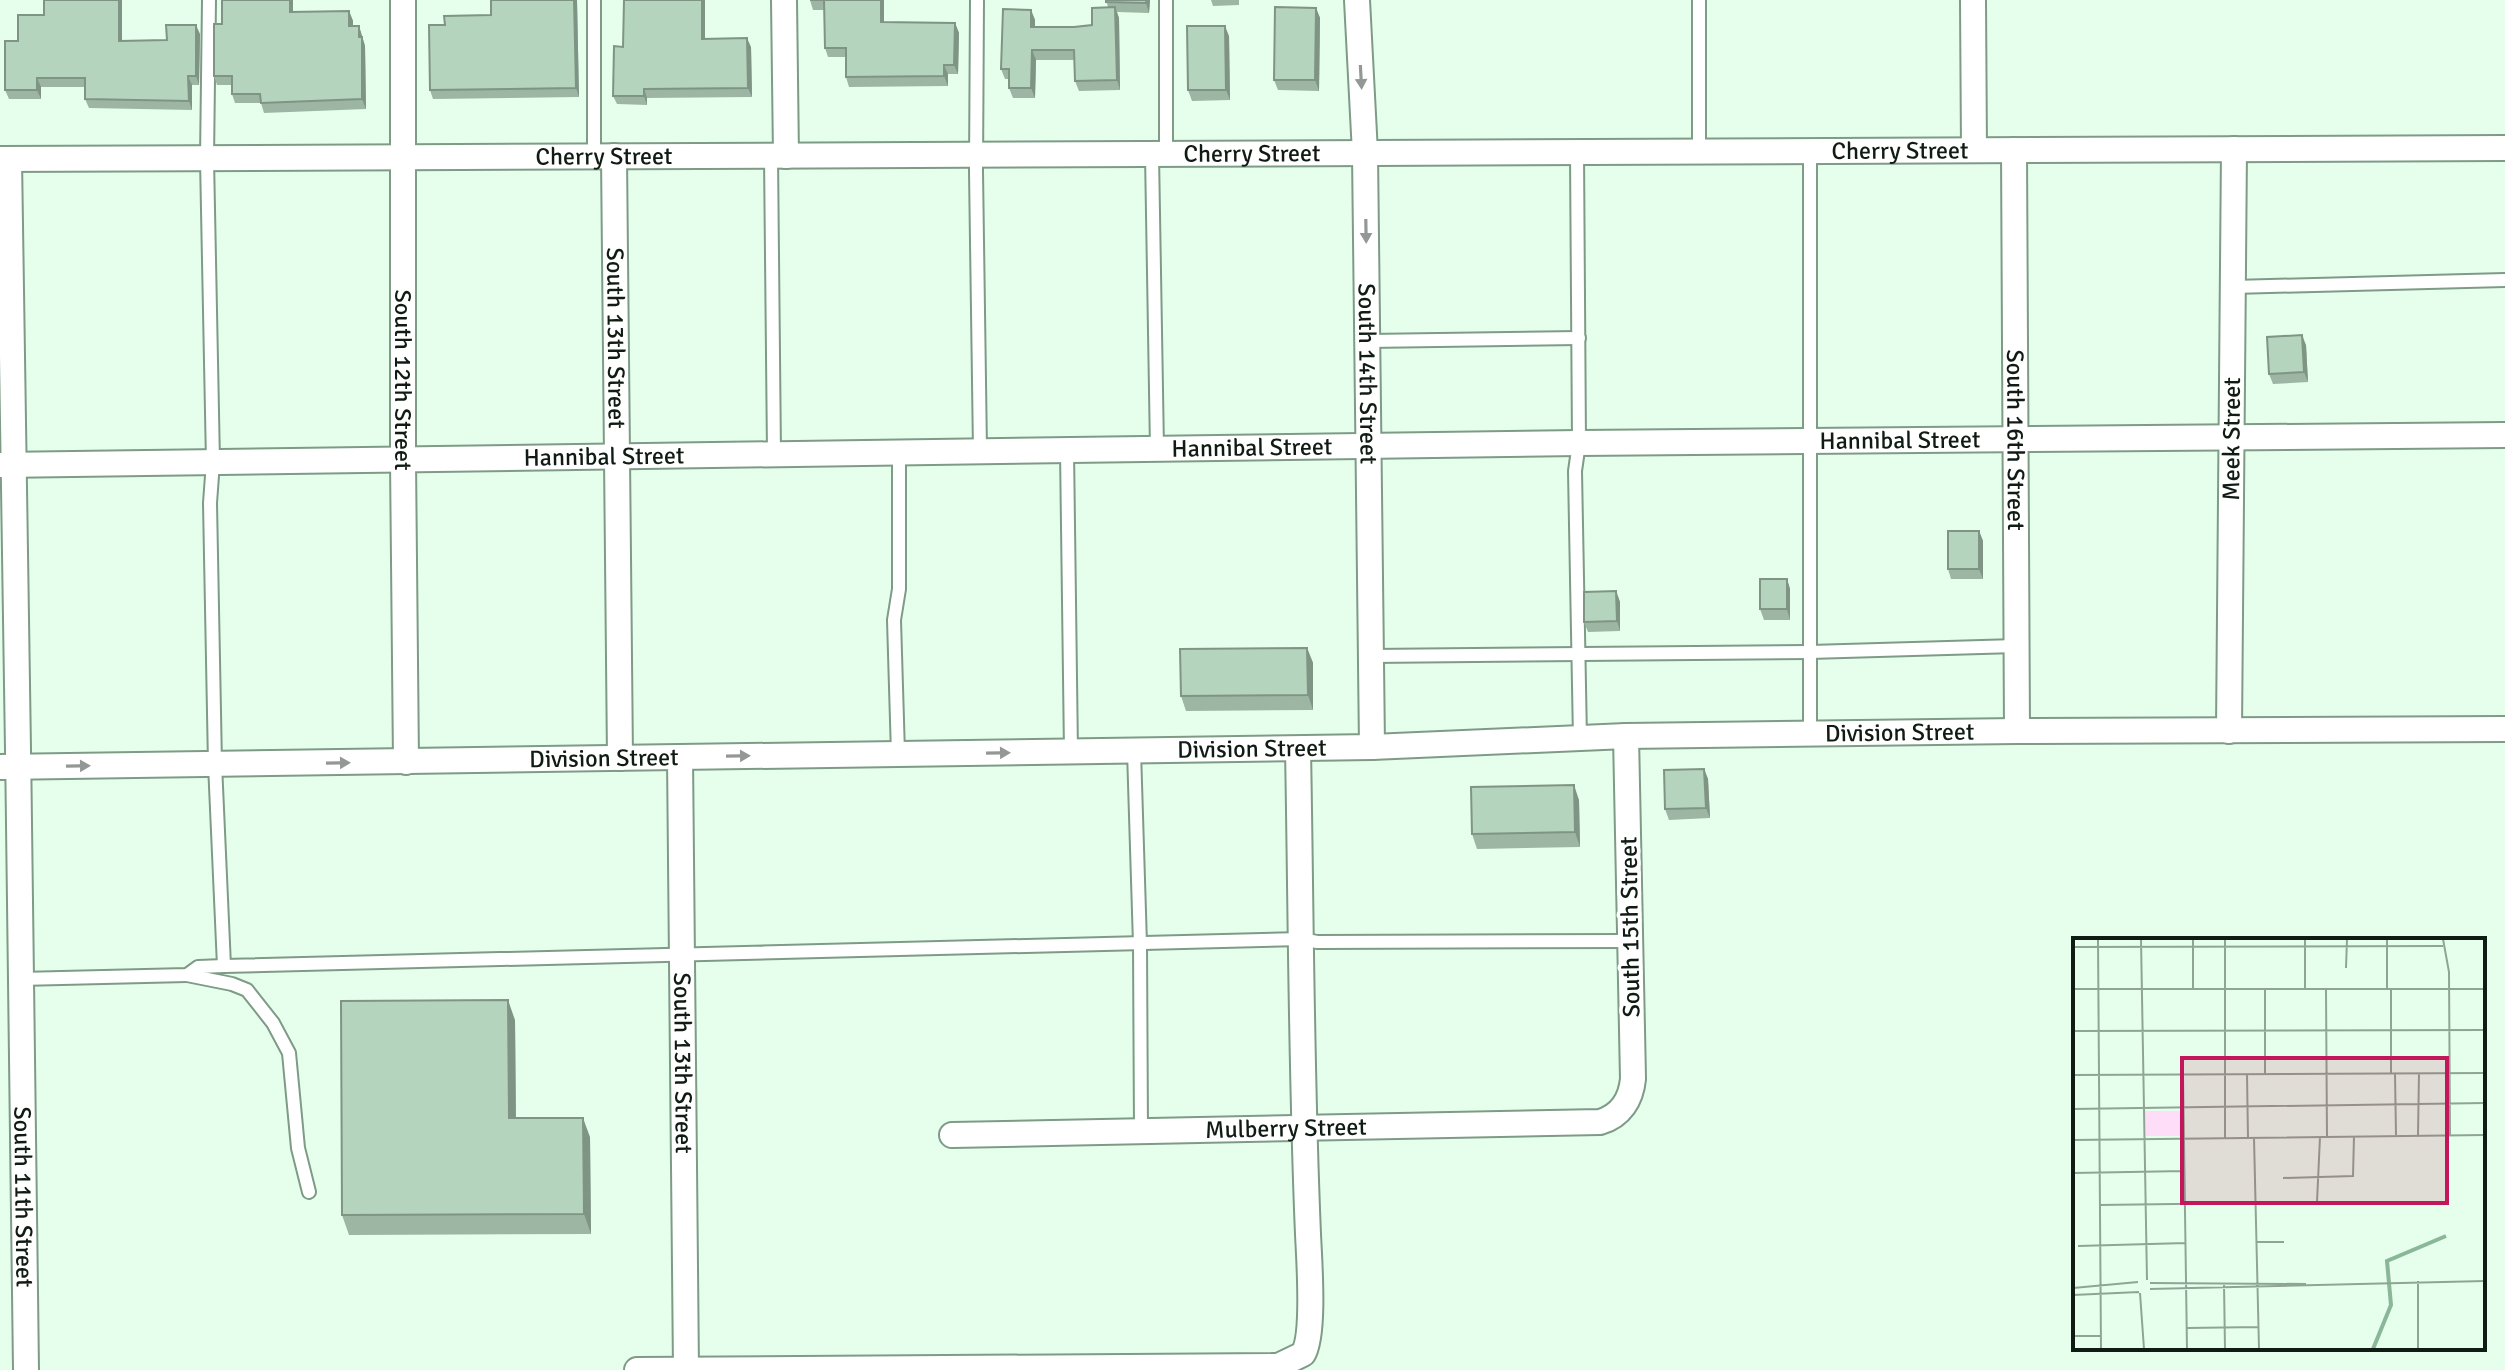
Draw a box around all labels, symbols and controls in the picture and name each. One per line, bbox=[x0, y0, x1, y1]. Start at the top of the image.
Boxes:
one-way arrow bbox=[1355, 65, 1368, 90]
street label: Cherry Street bbox=[1831, 135, 1969, 166]
street label: Cherry Street bbox=[1183, 138, 1321, 169]
street label: Cherry Street bbox=[535, 141, 673, 172]
one-way arrow bbox=[1360, 219, 1372, 244]
street label: South 13th Street bbox=[600, 247, 632, 429]
street label: South 14th Street bbox=[1352, 283, 1384, 464]
street label: South 12th Street bbox=[388, 289, 418, 471]
street label: South 16th Street bbox=[2000, 349, 2031, 531]
street label: Meek Street bbox=[2216, 377, 2247, 501]
street label: Hannibal Street bbox=[1819, 425, 1980, 456]
street label: Hannibal Street bbox=[1171, 431, 1332, 464]
street label: Hannibal Street bbox=[523, 440, 685, 473]
street label: Division Street bbox=[1825, 717, 1975, 748]
street label: Division Street bbox=[1177, 733, 1327, 765]
street label: Division Street bbox=[529, 742, 679, 774]
one-way arrow bbox=[986, 746, 1011, 759]
one-way arrow bbox=[726, 750, 751, 762]
one-way arrow bbox=[326, 757, 351, 769]
one-way arrow bbox=[66, 760, 91, 772]
street label: South 15th Street bbox=[1613, 836, 1647, 1018]
inset map bbox=[2073, 938, 2485, 1350]
street label: South 13th Street bbox=[667, 972, 699, 1154]
street label: South 11th Street bbox=[7, 1106, 40, 1288]
street label: Mulberry Street bbox=[1205, 1112, 1367, 1145]

